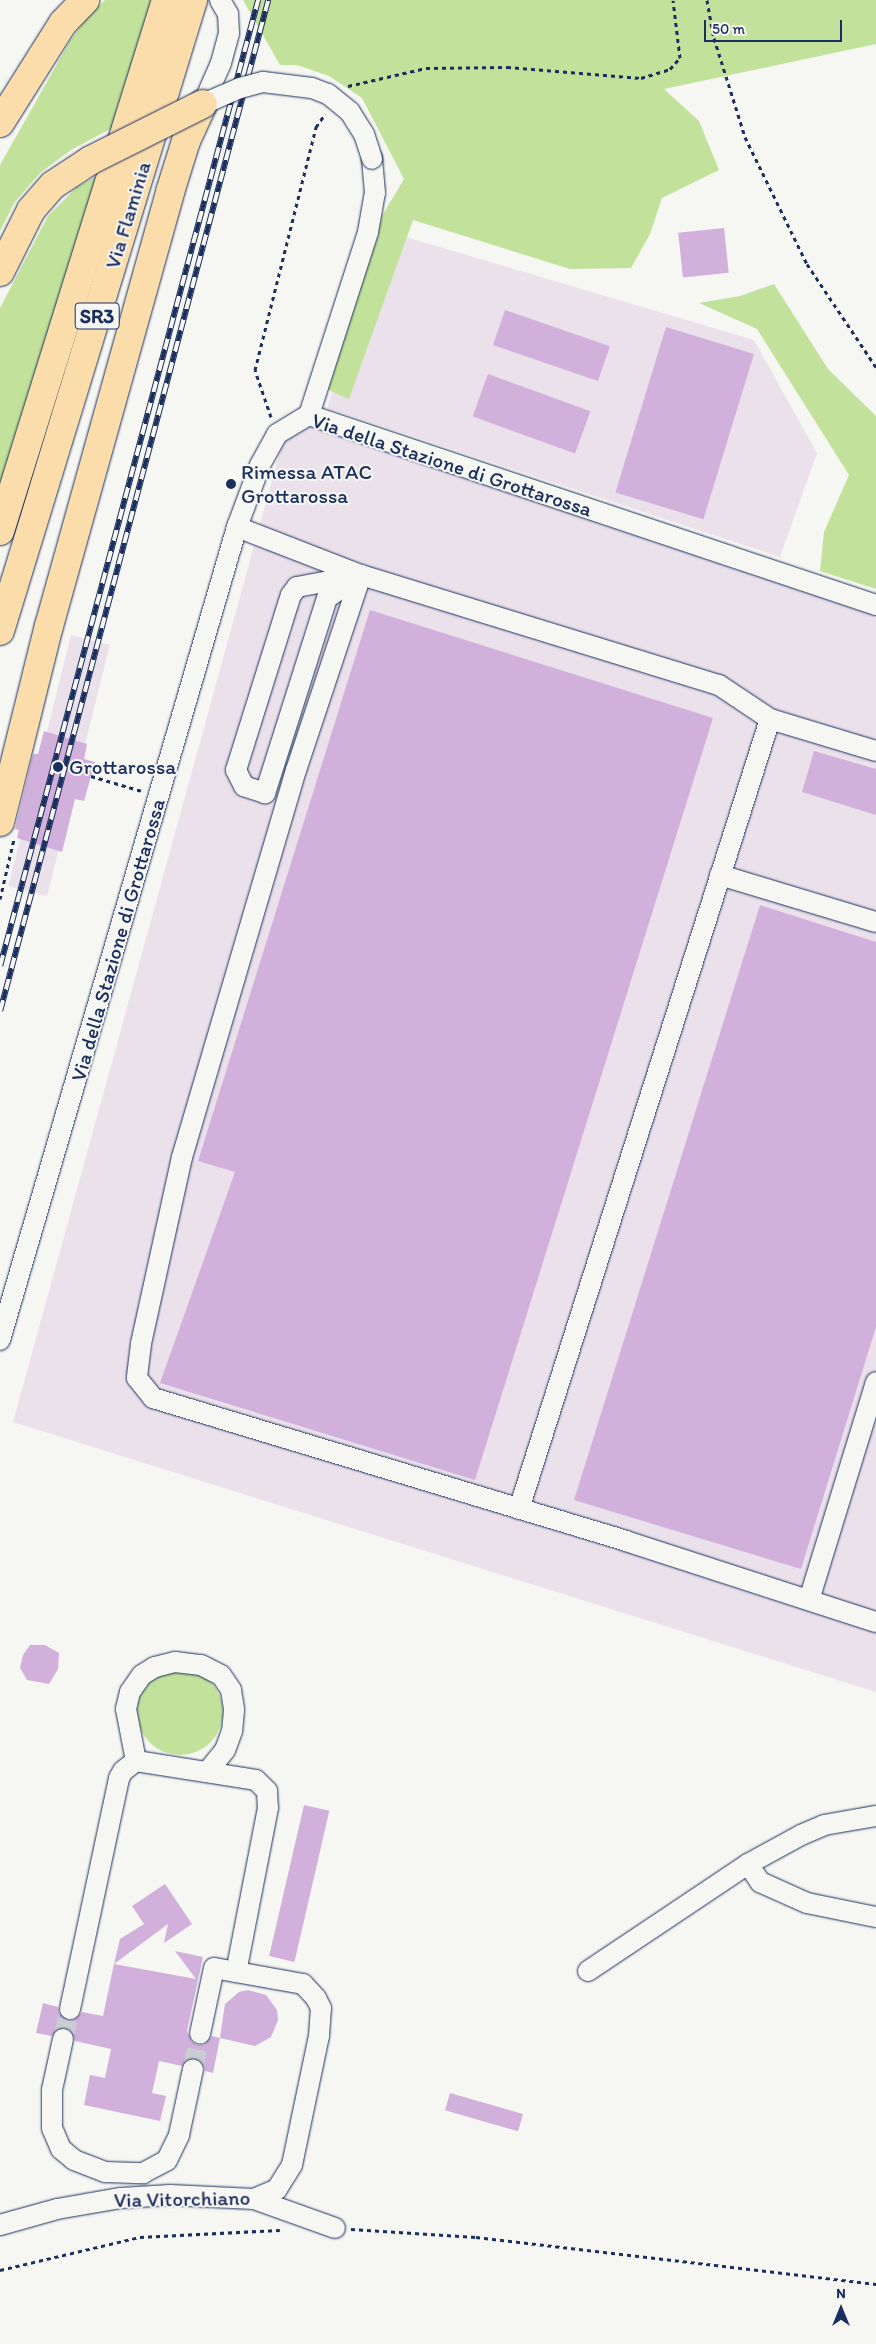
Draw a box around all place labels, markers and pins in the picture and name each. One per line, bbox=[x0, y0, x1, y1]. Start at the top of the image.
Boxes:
place label: Rimessa ATAC Grottarossa bbox=[241, 459, 372, 509]
marker: Rimessa ATAC Grottarossa bbox=[225, 478, 237, 490]
place label: Grottarossa bbox=[69, 754, 176, 780]
marker: Grottarossa bbox=[51, 760, 65, 774]

